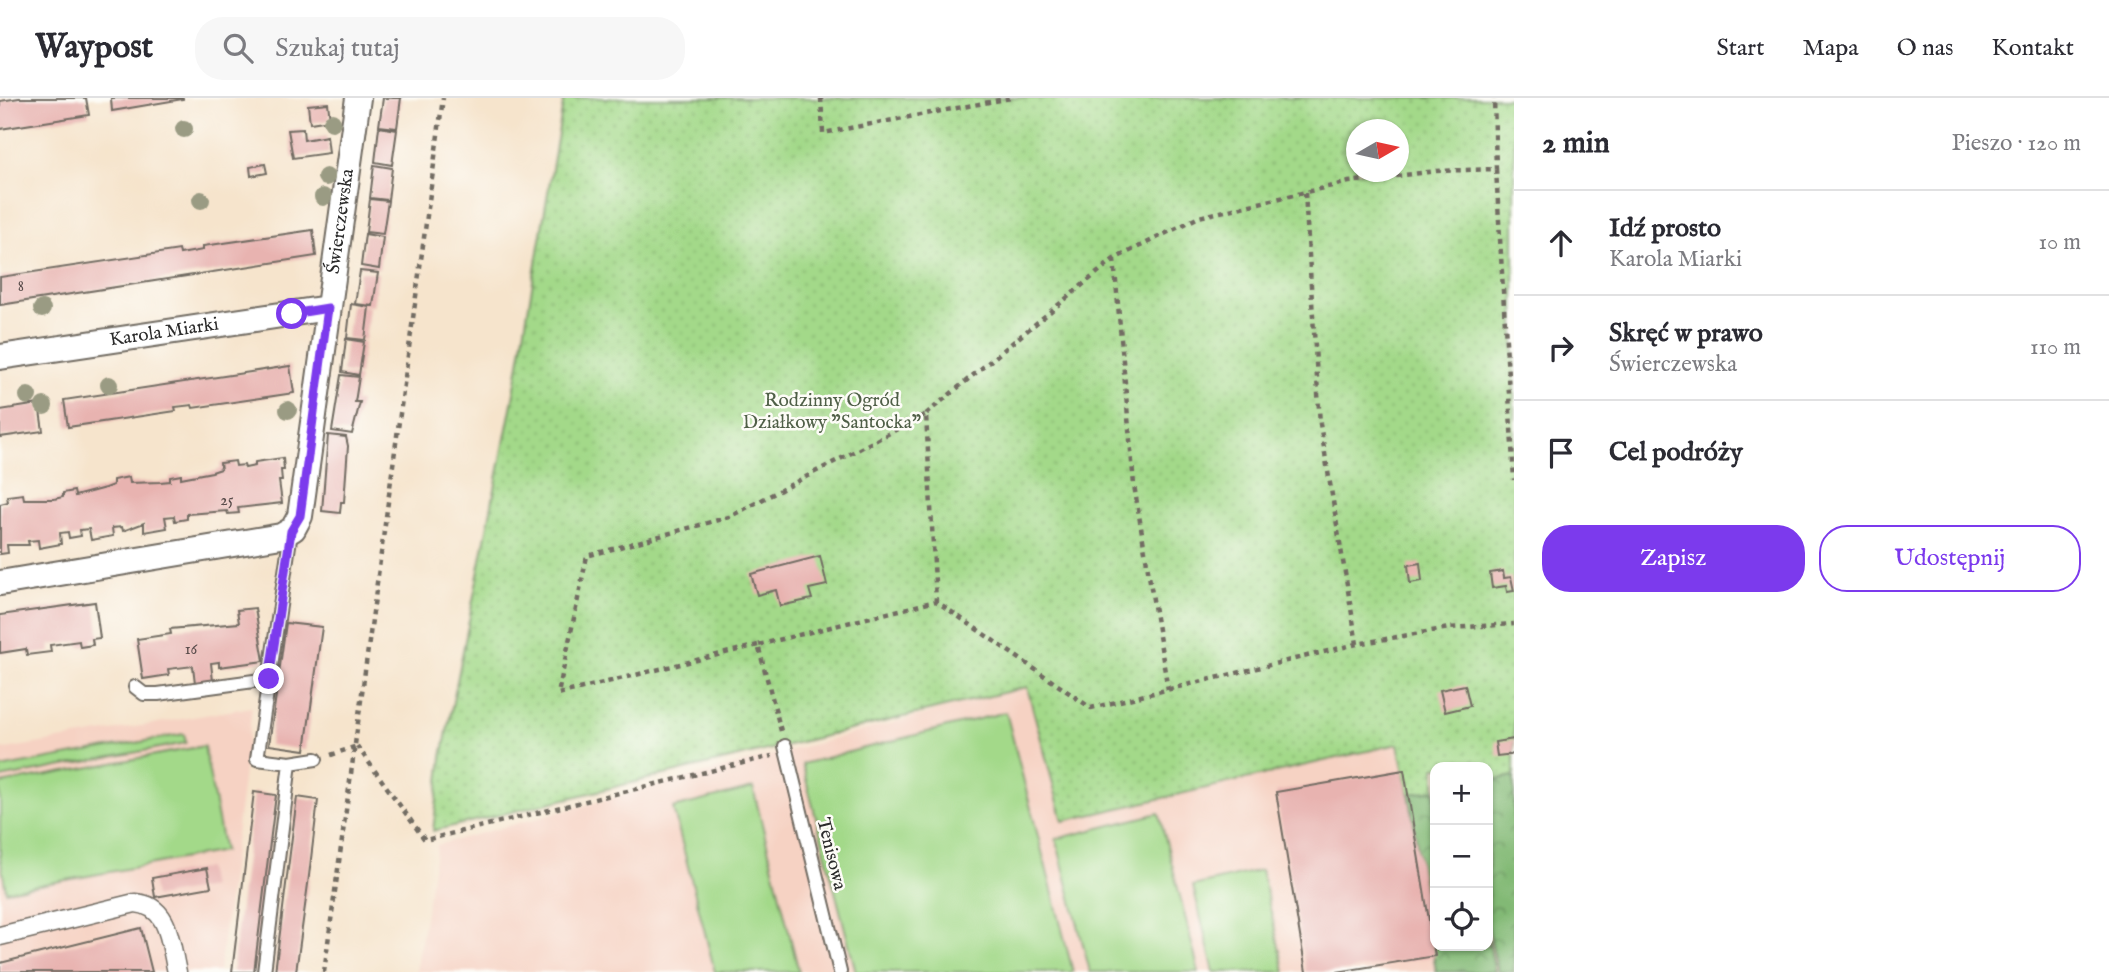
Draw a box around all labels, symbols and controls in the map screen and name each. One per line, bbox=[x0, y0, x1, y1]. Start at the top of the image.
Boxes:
search box bbox=[195, 17, 685, 80]
text: Waypost bbox=[35, 27, 153, 69]
icon: search bbox=[219, 29, 257, 67]
text: Szukaj tutaj bbox=[275, 32, 400, 65]
text: Start bbox=[1716, 33, 1764, 64]
text: Mapa bbox=[1802, 33, 1859, 64]
text: O nas bbox=[1897, 33, 1953, 64]
text: Kontakt bbox=[1991, 33, 2074, 64]
north arrow bbox=[1346, 119, 1409, 182]
text: 2 min bbox=[1542, 125, 1610, 163]
text: Pieszo · 120 m bbox=[1951, 129, 2081, 158]
street label: Świerczewska bbox=[321, 166, 360, 276]
text: Idź prosto bbox=[1609, 212, 1721, 245]
icon: ahead bbox=[1542, 224, 1580, 262]
text: 10 m bbox=[2038, 228, 2081, 257]
text: Karola Miarki bbox=[1609, 245, 1742, 274]
house number: 8 bbox=[18, 277, 24, 297]
route start bbox=[276, 298, 307, 329]
street label: Karola Miarki bbox=[108, 312, 220, 352]
text: Skręć w prawo bbox=[1609, 317, 1763, 350]
icon: right bbox=[1542, 329, 1580, 367]
text: 110 m bbox=[2030, 333, 2081, 362]
text: Świerczewska bbox=[1609, 350, 1737, 379]
park label: Rodzinny Ogród Działkowy "Santocka" bbox=[743, 389, 921, 435]
icon: arrive bbox=[1542, 434, 1580, 472]
text: Cel podróży bbox=[1609, 436, 1743, 469]
house number: 25 bbox=[220, 491, 234, 511]
button: Zapisz bbox=[1542, 525, 1805, 592]
button: Udostępnij bbox=[1819, 525, 2081, 592]
house number: 16 bbox=[185, 640, 198, 660]
route end bbox=[253, 663, 284, 694]
map controls bbox=[1430, 762, 1493, 951]
button: + bbox=[1430, 762, 1493, 825]
street label: Tenisowa bbox=[810, 815, 852, 893]
button: − bbox=[1430, 825, 1493, 888]
button: locate bbox=[1430, 888, 1493, 951]

